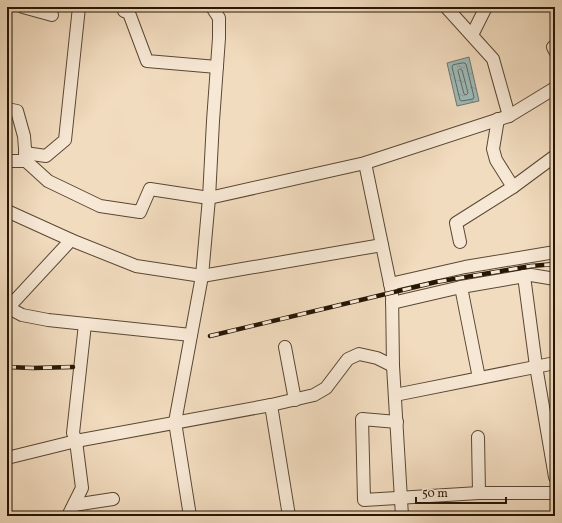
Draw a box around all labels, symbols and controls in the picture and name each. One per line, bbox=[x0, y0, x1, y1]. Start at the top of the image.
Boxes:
scale bar bbox=[416, 479, 506, 505]
text: 50 m bbox=[422, 486, 448, 502]

